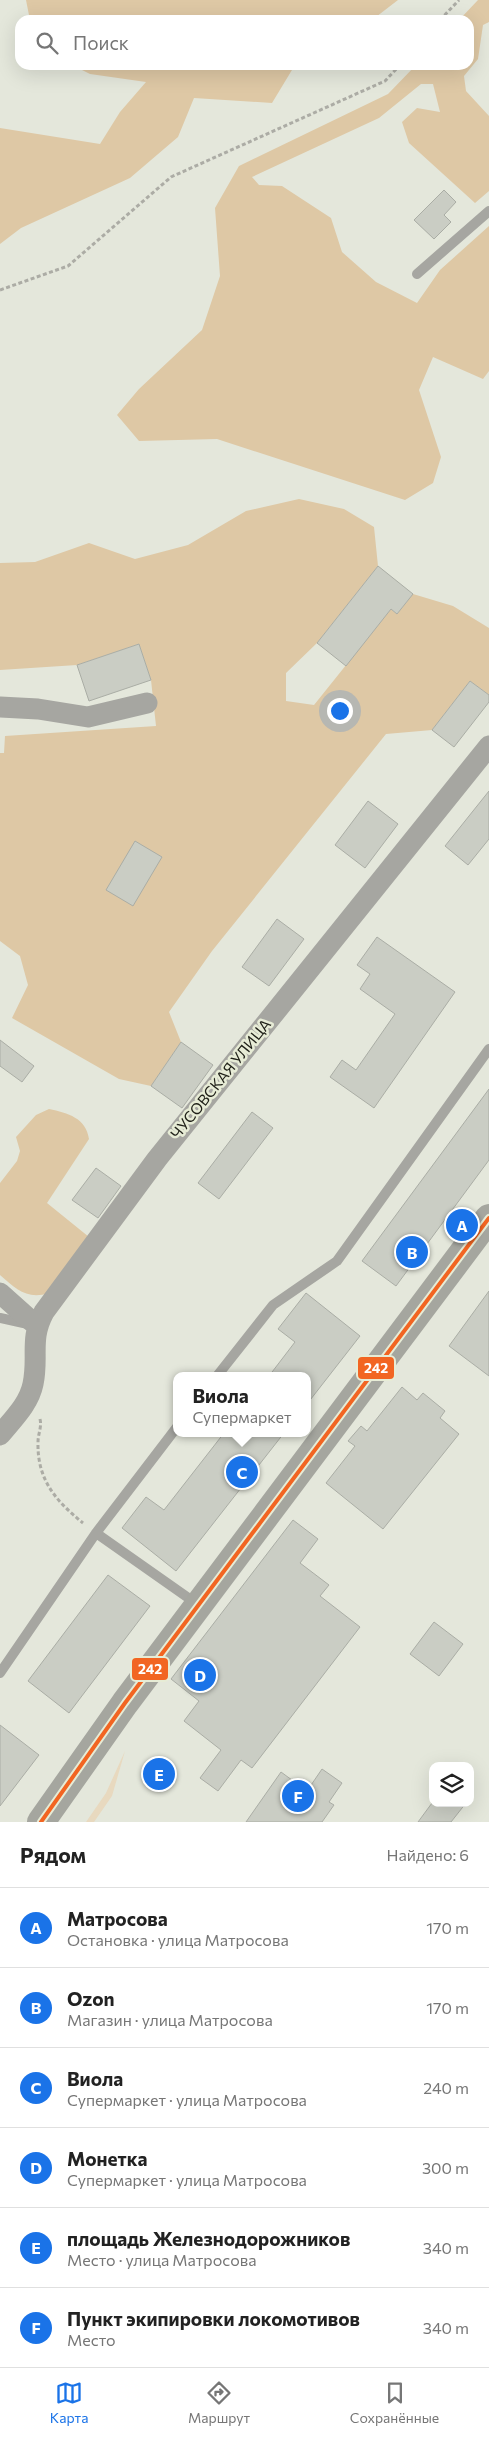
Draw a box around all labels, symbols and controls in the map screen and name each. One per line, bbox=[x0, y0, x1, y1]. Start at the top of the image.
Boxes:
search box bbox=[15, 15, 474, 70]
icon: search bbox=[33, 29, 61, 57]
text: Поиск bbox=[73, 31, 129, 54]
your location bbox=[327, 698, 353, 724]
street label: ЧУСОВСКАЯ УЛИЦА bbox=[166, 1015, 274, 1142]
pin: A bbox=[446, 1206, 478, 1244]
pin: B bbox=[396, 1233, 428, 1271]
line badge: 242 bbox=[357, 1356, 395, 1380]
text: 242 bbox=[364, 1359, 388, 1376]
popup bbox=[173, 1372, 311, 1437]
text: Виола bbox=[192, 1384, 249, 1407]
text: Супермаркет bbox=[192, 1407, 292, 1426]
pin: C bbox=[226, 1453, 258, 1491]
pin: D bbox=[184, 1656, 216, 1694]
line badge: 242 bbox=[131, 1657, 169, 1681]
text: 242 bbox=[138, 1660, 162, 1677]
pin: E bbox=[143, 1755, 175, 1793]
map controls bbox=[429, 1762, 474, 1807]
button: layers bbox=[429, 1762, 474, 1807]
pin: F bbox=[282, 1777, 314, 1815]
text: Рядом bbox=[20, 1842, 86, 1867]
text: Найдено: 6 bbox=[386, 1845, 469, 1864]
text: Матросова bbox=[67, 1907, 168, 1930]
text: A bbox=[30, 1918, 42, 1937]
text: 170 m bbox=[426, 1918, 469, 1937]
text: Остановка · улица Матросова bbox=[67, 1930, 289, 1949]
text: Ozon bbox=[67, 1987, 115, 2010]
text: B bbox=[31, 1998, 41, 2017]
text: 170 m bbox=[426, 1998, 469, 2017]
text: Магазин · улица Матросова bbox=[67, 2010, 273, 2029]
text: Виола bbox=[67, 2067, 123, 2090]
text: C bbox=[31, 2078, 41, 2097]
text: 240 m bbox=[423, 2078, 469, 2097]
text: Супермаркет · улица Матросова bbox=[67, 2090, 307, 2109]
text: Монетка bbox=[67, 2147, 147, 2170]
text: D bbox=[30, 2158, 42, 2177]
text: 300 m bbox=[422, 2158, 469, 2177]
text: Супермаркет · улица Матросова bbox=[67, 2170, 307, 2189]
text: площадь Железнодорожников bbox=[67, 2227, 350, 2250]
text: E bbox=[31, 2238, 41, 2257]
text: 340 m bbox=[423, 2238, 469, 2257]
text: Место · улица Матросова bbox=[67, 2250, 256, 2269]
text: Пункт экипировки локомотивов bbox=[67, 2307, 360, 2330]
text: F bbox=[31, 2318, 41, 2337]
text: 340 m bbox=[423, 2318, 469, 2337]
text: Место bbox=[67, 2330, 116, 2349]
tab: Карта bbox=[50, 2379, 88, 2426]
tab: Маршрут bbox=[188, 2379, 250, 2426]
tab: Сохранённые bbox=[350, 2379, 439, 2426]

